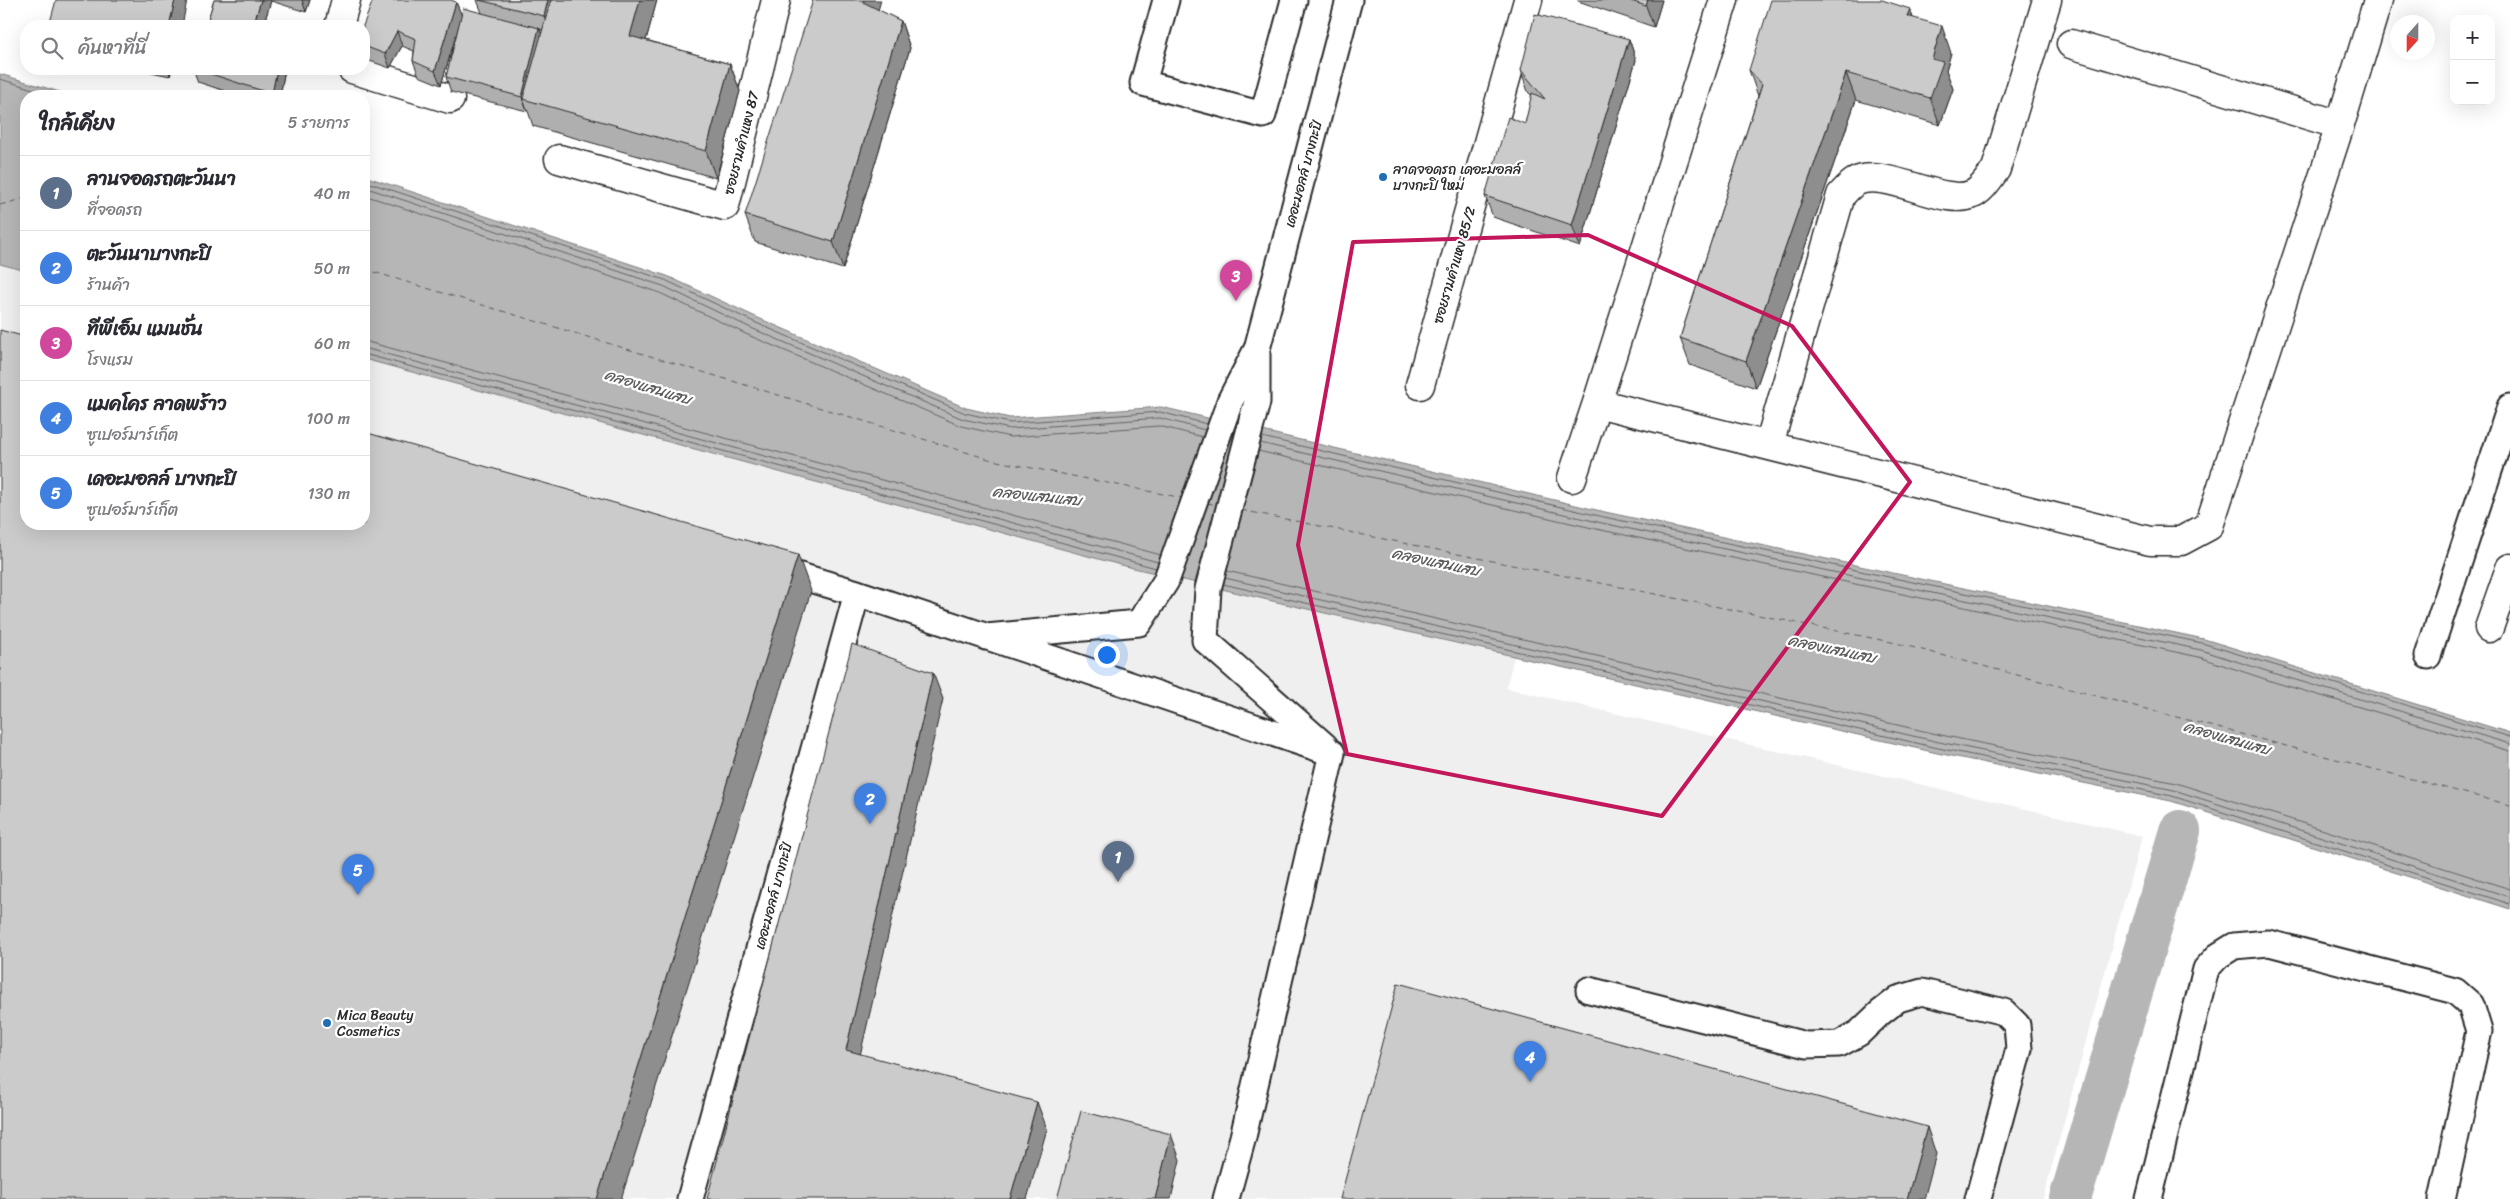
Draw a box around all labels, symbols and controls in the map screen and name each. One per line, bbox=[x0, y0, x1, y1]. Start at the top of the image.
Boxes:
north arrow bbox=[2390, 15, 2435, 60]
map controls bbox=[2450, 15, 2495, 105]
button: + bbox=[2450, 15, 2495, 60]
search box bbox=[20, 20, 370, 75]
text: ค้นหาที่นี่ bbox=[78, 31, 147, 64]
icon: search bbox=[38, 34, 66, 62]
button: − bbox=[2450, 60, 2495, 105]
street label: ซอยรามคำแหง 87 bbox=[717, 88, 767, 197]
text: ใกล้เคียง bbox=[40, 104, 115, 142]
text: 5 รายการ bbox=[288, 108, 350, 137]
street label: เดอะมอลล์ บางกะปิ bbox=[1277, 117, 1330, 230]
place label: ลาดจอดรถ เดอะมอลล์ บางกะปิ ใหม่ bbox=[1393, 157, 1524, 198]
text: ลานจอดรถตะวันนา bbox=[87, 162, 236, 195]
marker: ลาดจอดรถ เดอะมอลล์ บางกะปิ ใหม่ bbox=[1377, 171, 1389, 183]
text: 1 bbox=[53, 179, 59, 208]
text: 40 m bbox=[313, 179, 350, 208]
text: ที่จอดรถ bbox=[87, 195, 142, 224]
street label: ซอยรามคำแหง 85/2 bbox=[1426, 203, 1483, 327]
text: ตะวันนาบางกะปิ bbox=[87, 237, 211, 270]
text: 2 bbox=[51, 254, 61, 283]
text: 50 m bbox=[314, 254, 350, 283]
pin: 3 bbox=[1220, 260, 1252, 301]
text: ร้านค้า bbox=[87, 270, 130, 299]
text: ทีพีเอ็ม แมนชั่น bbox=[87, 312, 203, 345]
text: 3 bbox=[52, 329, 60, 358]
text: 60 m bbox=[314, 329, 350, 358]
text: โรงแรม bbox=[87, 345, 133, 374]
water label: คลองแสนแสบ bbox=[602, 362, 697, 413]
text: แมคโคร ลาดพร้าว bbox=[87, 387, 227, 420]
text: 4 bbox=[51, 404, 61, 433]
text: 100 m bbox=[306, 404, 350, 433]
text: ซูเปอร์มาร์เก็ต bbox=[87, 420, 178, 449]
text: เดอะมอลล์ บางกะปิ bbox=[87, 462, 236, 495]
water label: คลองแสนแสบ bbox=[991, 478, 1085, 514]
text: 5 bbox=[51, 479, 61, 508]
text: 130 m bbox=[308, 479, 350, 508]
text: ซูเปอร์มาร์เก็ต bbox=[87, 495, 178, 524]
water label: คลองแสนแสบ bbox=[1390, 540, 1485, 585]
water label: คลองแสนแสบ bbox=[1786, 627, 1881, 672]
your location bbox=[1094, 642, 1120, 668]
water label: คลองแสนแสบ bbox=[2180, 713, 2276, 764]
pin: 2 bbox=[854, 783, 886, 824]
street label: เดอะมอลล์ บางกะปิ bbox=[747, 839, 800, 952]
pin: 1 bbox=[1102, 841, 1134, 882]
pin: 5 bbox=[342, 854, 374, 895]
place label: Mica Beauty Cosmetics bbox=[337, 1003, 414, 1044]
marker: Mica Beauty Cosmetics bbox=[321, 1017, 333, 1029]
pin: 4 bbox=[1514, 1041, 1546, 1082]

